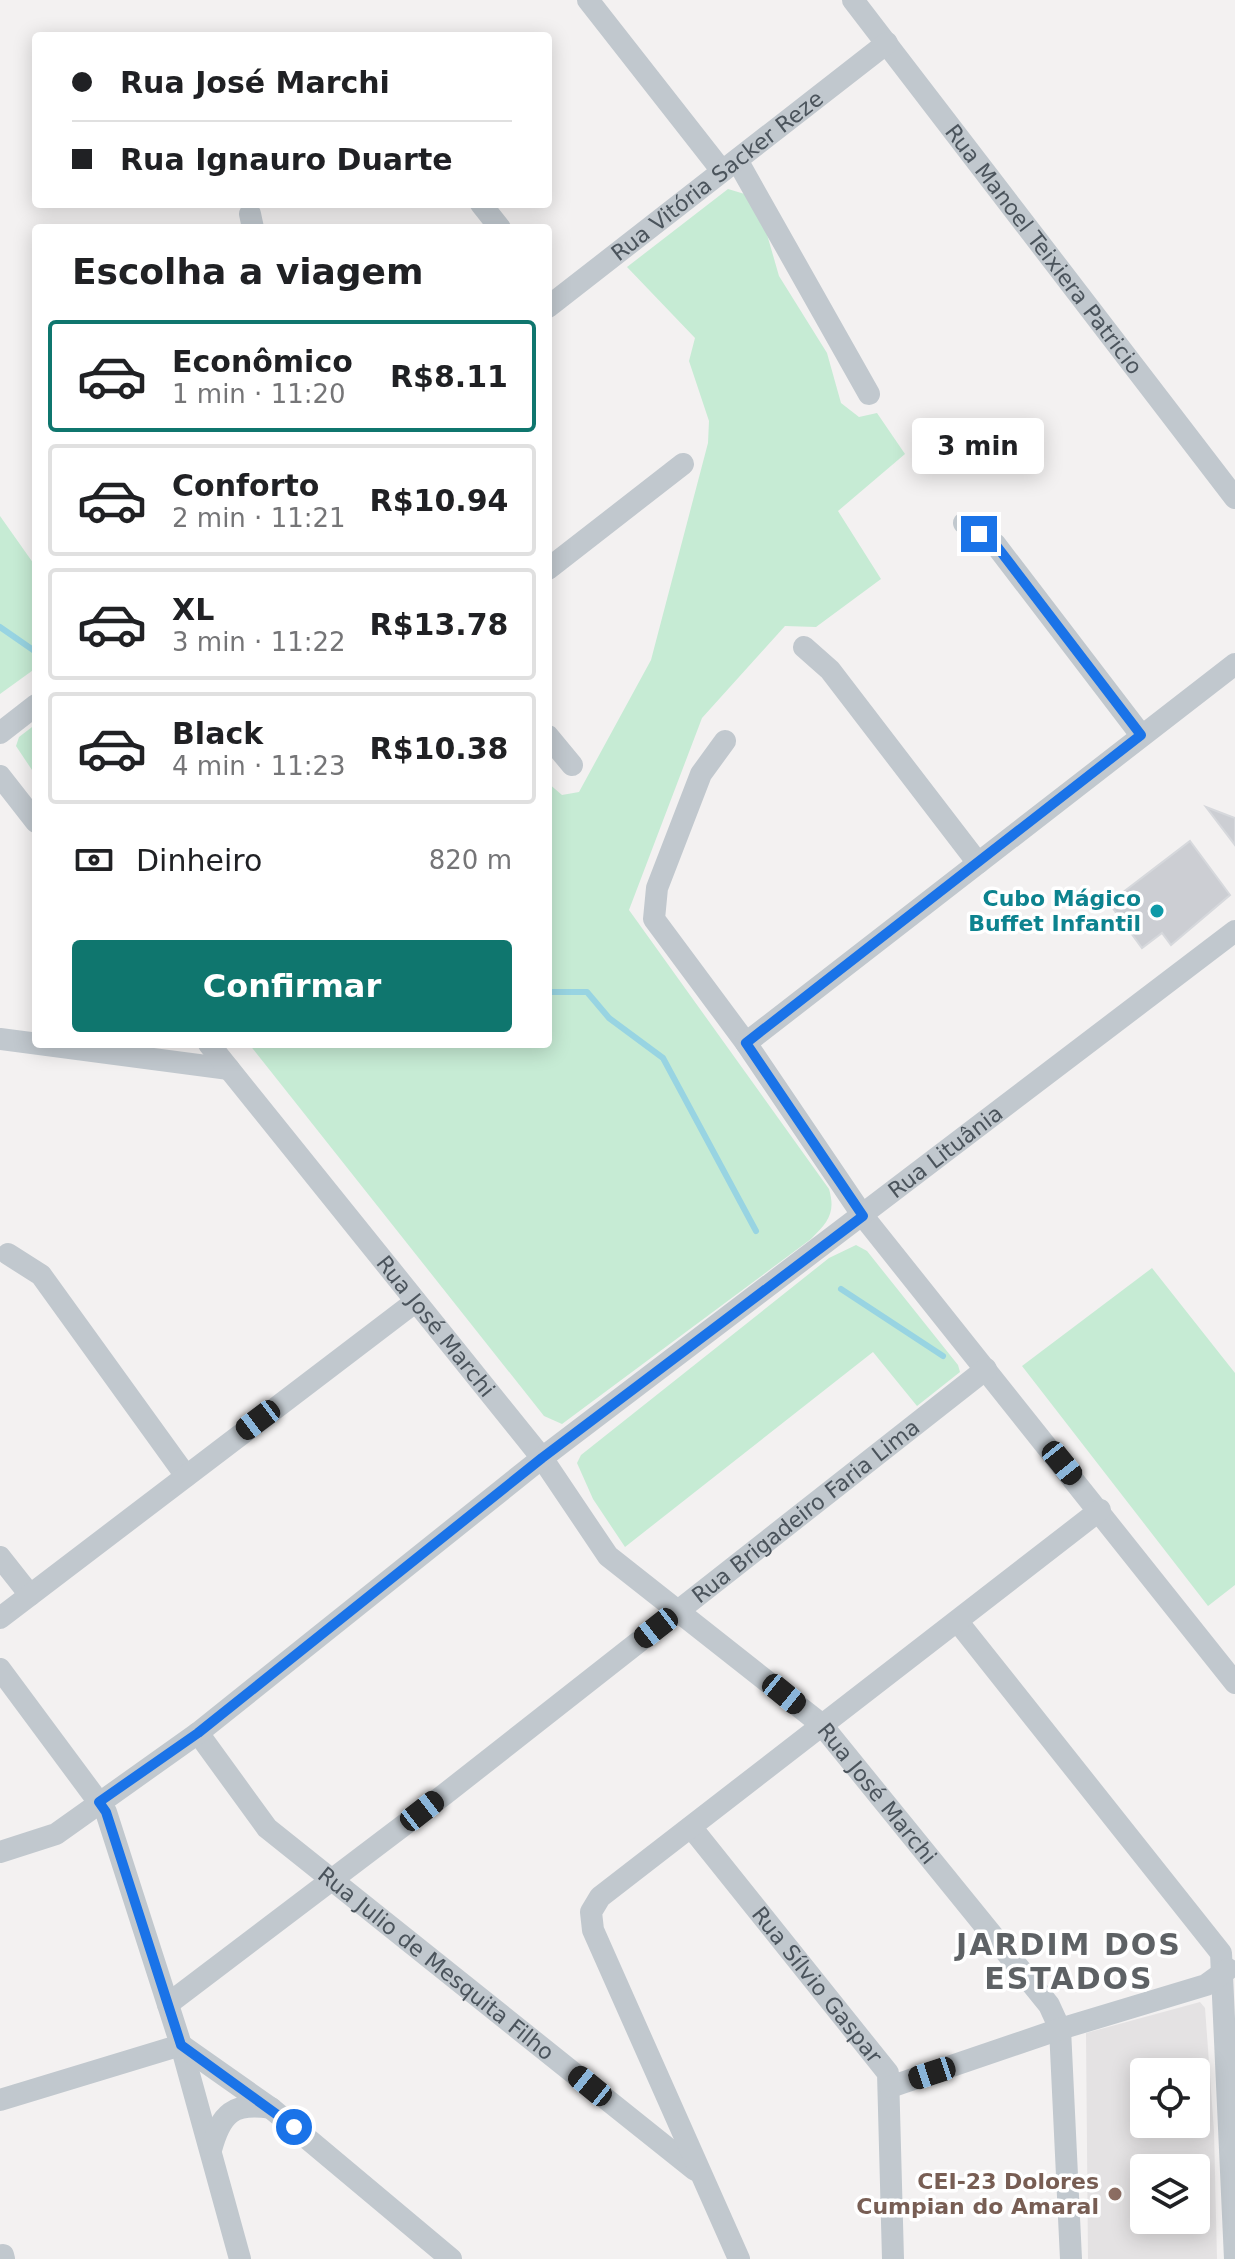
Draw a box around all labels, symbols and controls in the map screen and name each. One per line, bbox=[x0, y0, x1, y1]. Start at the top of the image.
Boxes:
text: Rua José Marchi bbox=[120, 65, 390, 100]
street label: Rua Vitória Sacker Reze bbox=[606, 85, 828, 266]
street label: Rua Manoel Teixiera Patricio bbox=[940, 119, 1148, 379]
text: Rua Ignauro Duarte bbox=[120, 142, 453, 177]
text: Escolha a viagem bbox=[72, 251, 424, 292]
icon: car bbox=[76, 340, 148, 412]
text: Econômico bbox=[172, 344, 353, 379]
text: R$8.11 bbox=[390, 359, 508, 394]
text: 1 min · 11:20 bbox=[172, 379, 346, 409]
callout: 3 min bbox=[913, 418, 1045, 474]
text: 3 min bbox=[937, 431, 1019, 461]
icon: car bbox=[76, 464, 148, 536]
text: Conforto bbox=[172, 468, 319, 503]
text: R$10.94 bbox=[370, 483, 508, 518]
text: 2 min · 11:21 bbox=[172, 503, 346, 533]
route end bbox=[961, 516, 997, 552]
icon: car bbox=[76, 588, 148, 660]
text: XL bbox=[172, 592, 214, 627]
text: R$13.78 bbox=[370, 607, 508, 642]
text: 3 min · 11:22 bbox=[172, 627, 346, 657]
icon: car bbox=[76, 712, 148, 784]
text: Black bbox=[172, 716, 263, 751]
text: R$10.38 bbox=[370, 731, 508, 766]
text: 4 min · 11:23 bbox=[172, 751, 346, 781]
icon: cash bbox=[72, 838, 116, 882]
text: Dinheiro bbox=[136, 843, 262, 878]
text: 820 m bbox=[429, 845, 512, 875]
place label: Cubo Mágico Buffet Infantil bbox=[968, 886, 1141, 936]
marker: Cubo Mágico Buffet Infantil bbox=[1148, 902, 1166, 920]
button: Confirmar bbox=[72, 940, 512, 1032]
street label: Rua Lituânia bbox=[883, 1100, 1007, 1203]
street label: Rua José Marchi bbox=[372, 1250, 500, 1402]
car bbox=[232, 1396, 284, 1444]
street label: Rua Brigadeiro Faria Lima bbox=[687, 1414, 924, 1608]
car bbox=[1038, 1437, 1086, 1489]
car bbox=[630, 1604, 682, 1652]
car bbox=[758, 1670, 810, 1718]
street label: Rua José Marchi bbox=[813, 1718, 942, 1869]
car bbox=[396, 1787, 448, 1835]
street label: Rua Julio de Mesquita Filho bbox=[313, 1862, 559, 2065]
street label: Rua Sílvio Gaspar bbox=[747, 1901, 888, 2069]
district label: JARDIM DOS ESTADOS bbox=[954, 1927, 1182, 1996]
car bbox=[905, 2054, 959, 2092]
map controls bbox=[1130, 2058, 1210, 2234]
button: locate bbox=[1130, 2058, 1210, 2138]
car bbox=[564, 2062, 616, 2110]
route start bbox=[276, 2109, 312, 2145]
button: layers bbox=[1130, 2154, 1210, 2234]
place label: CEI-23 Dolores Cumpian do Amaral bbox=[856, 2169, 1099, 2219]
marker: CEI-23 Dolores Cumpian do Amaral bbox=[1106, 2185, 1124, 2203]

